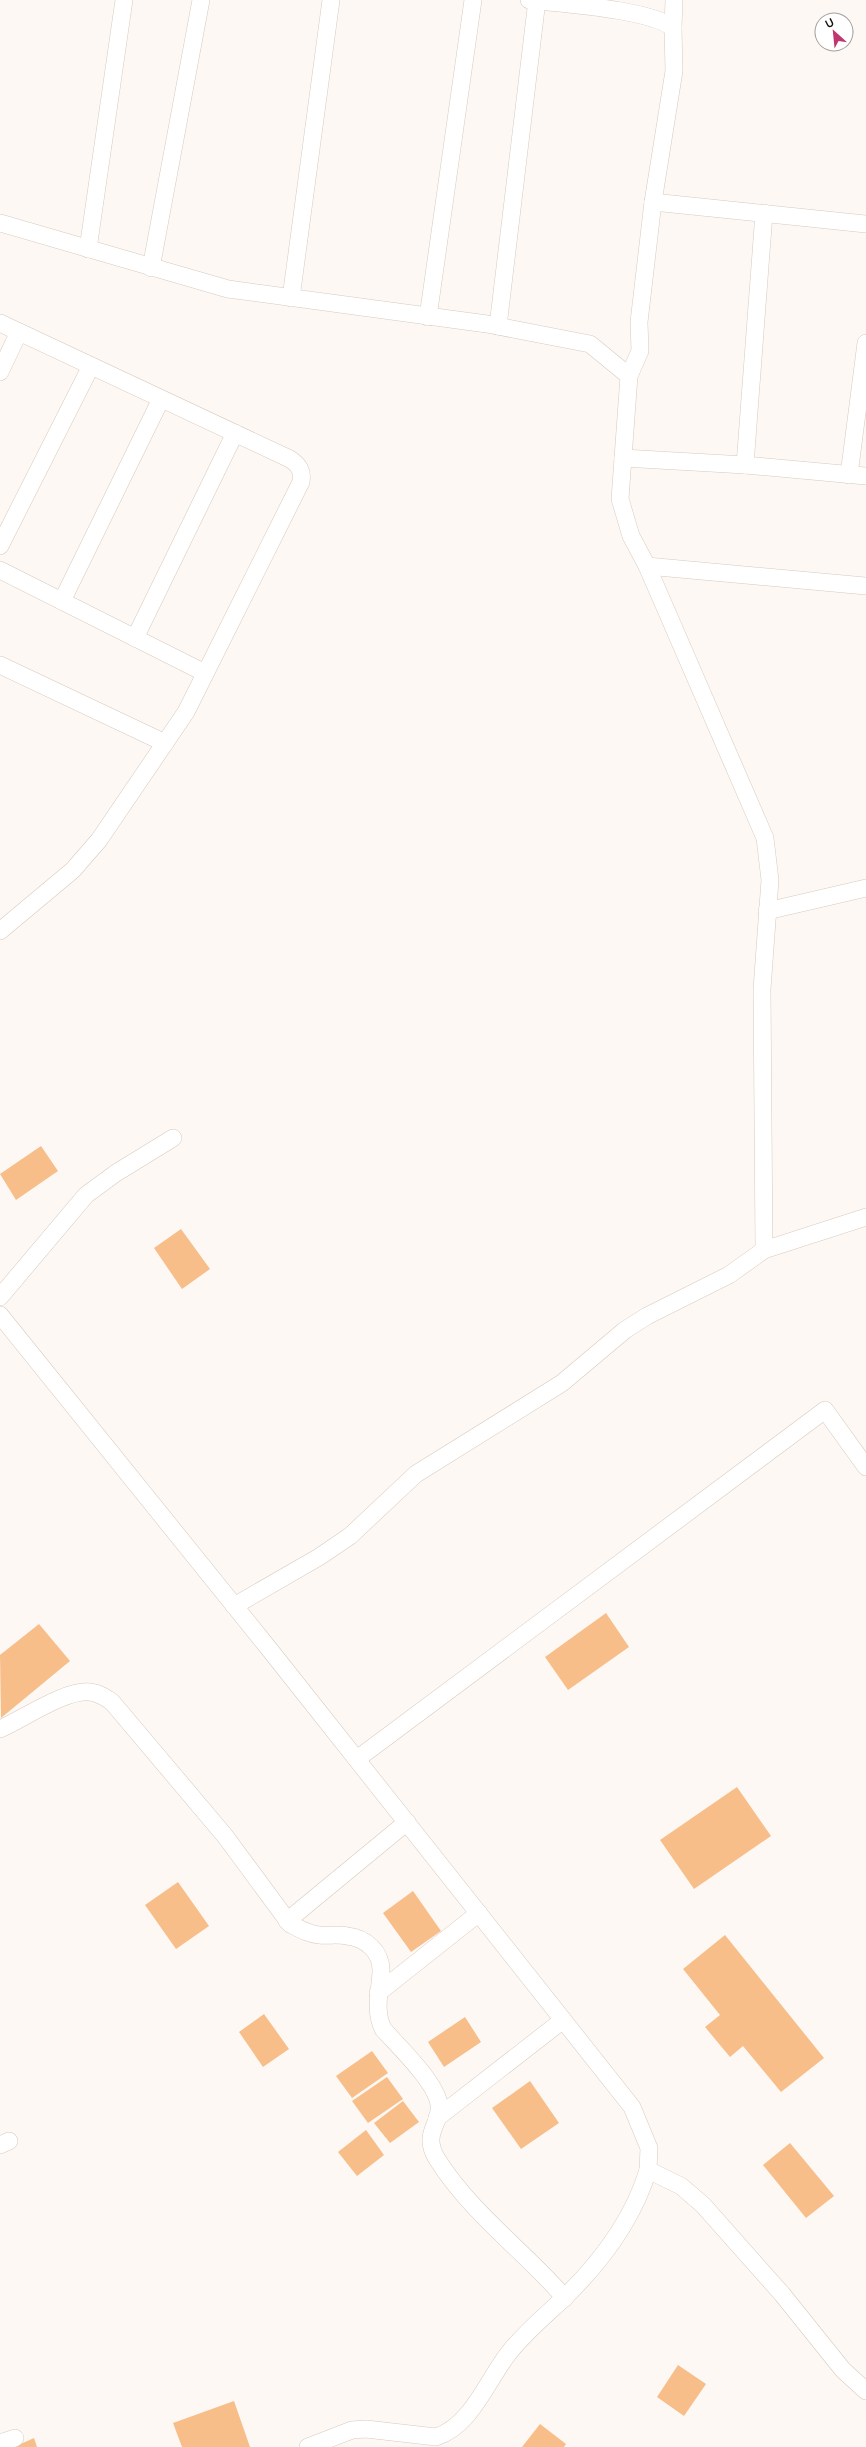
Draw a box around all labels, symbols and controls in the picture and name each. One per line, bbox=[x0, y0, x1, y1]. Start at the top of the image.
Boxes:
north arrow bbox=[814, 12, 854, 52]
text: U bbox=[823, 15, 836, 30]

